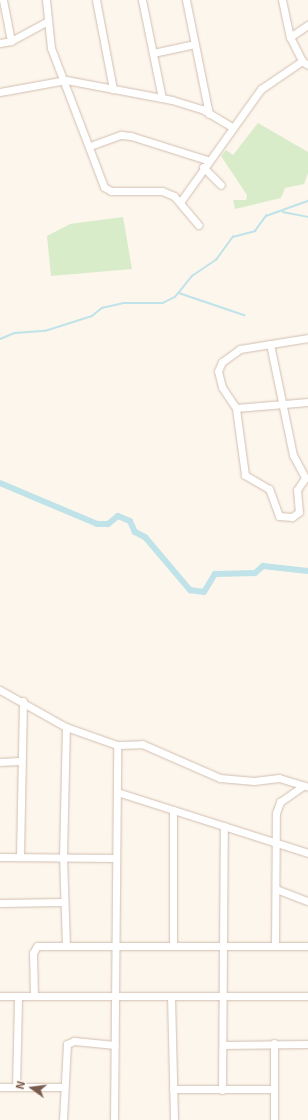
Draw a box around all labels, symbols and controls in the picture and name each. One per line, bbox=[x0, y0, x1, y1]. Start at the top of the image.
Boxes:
north arrow bbox=[12, 1068, 52, 1108]
text: N bbox=[13, 1080, 27, 1090]

